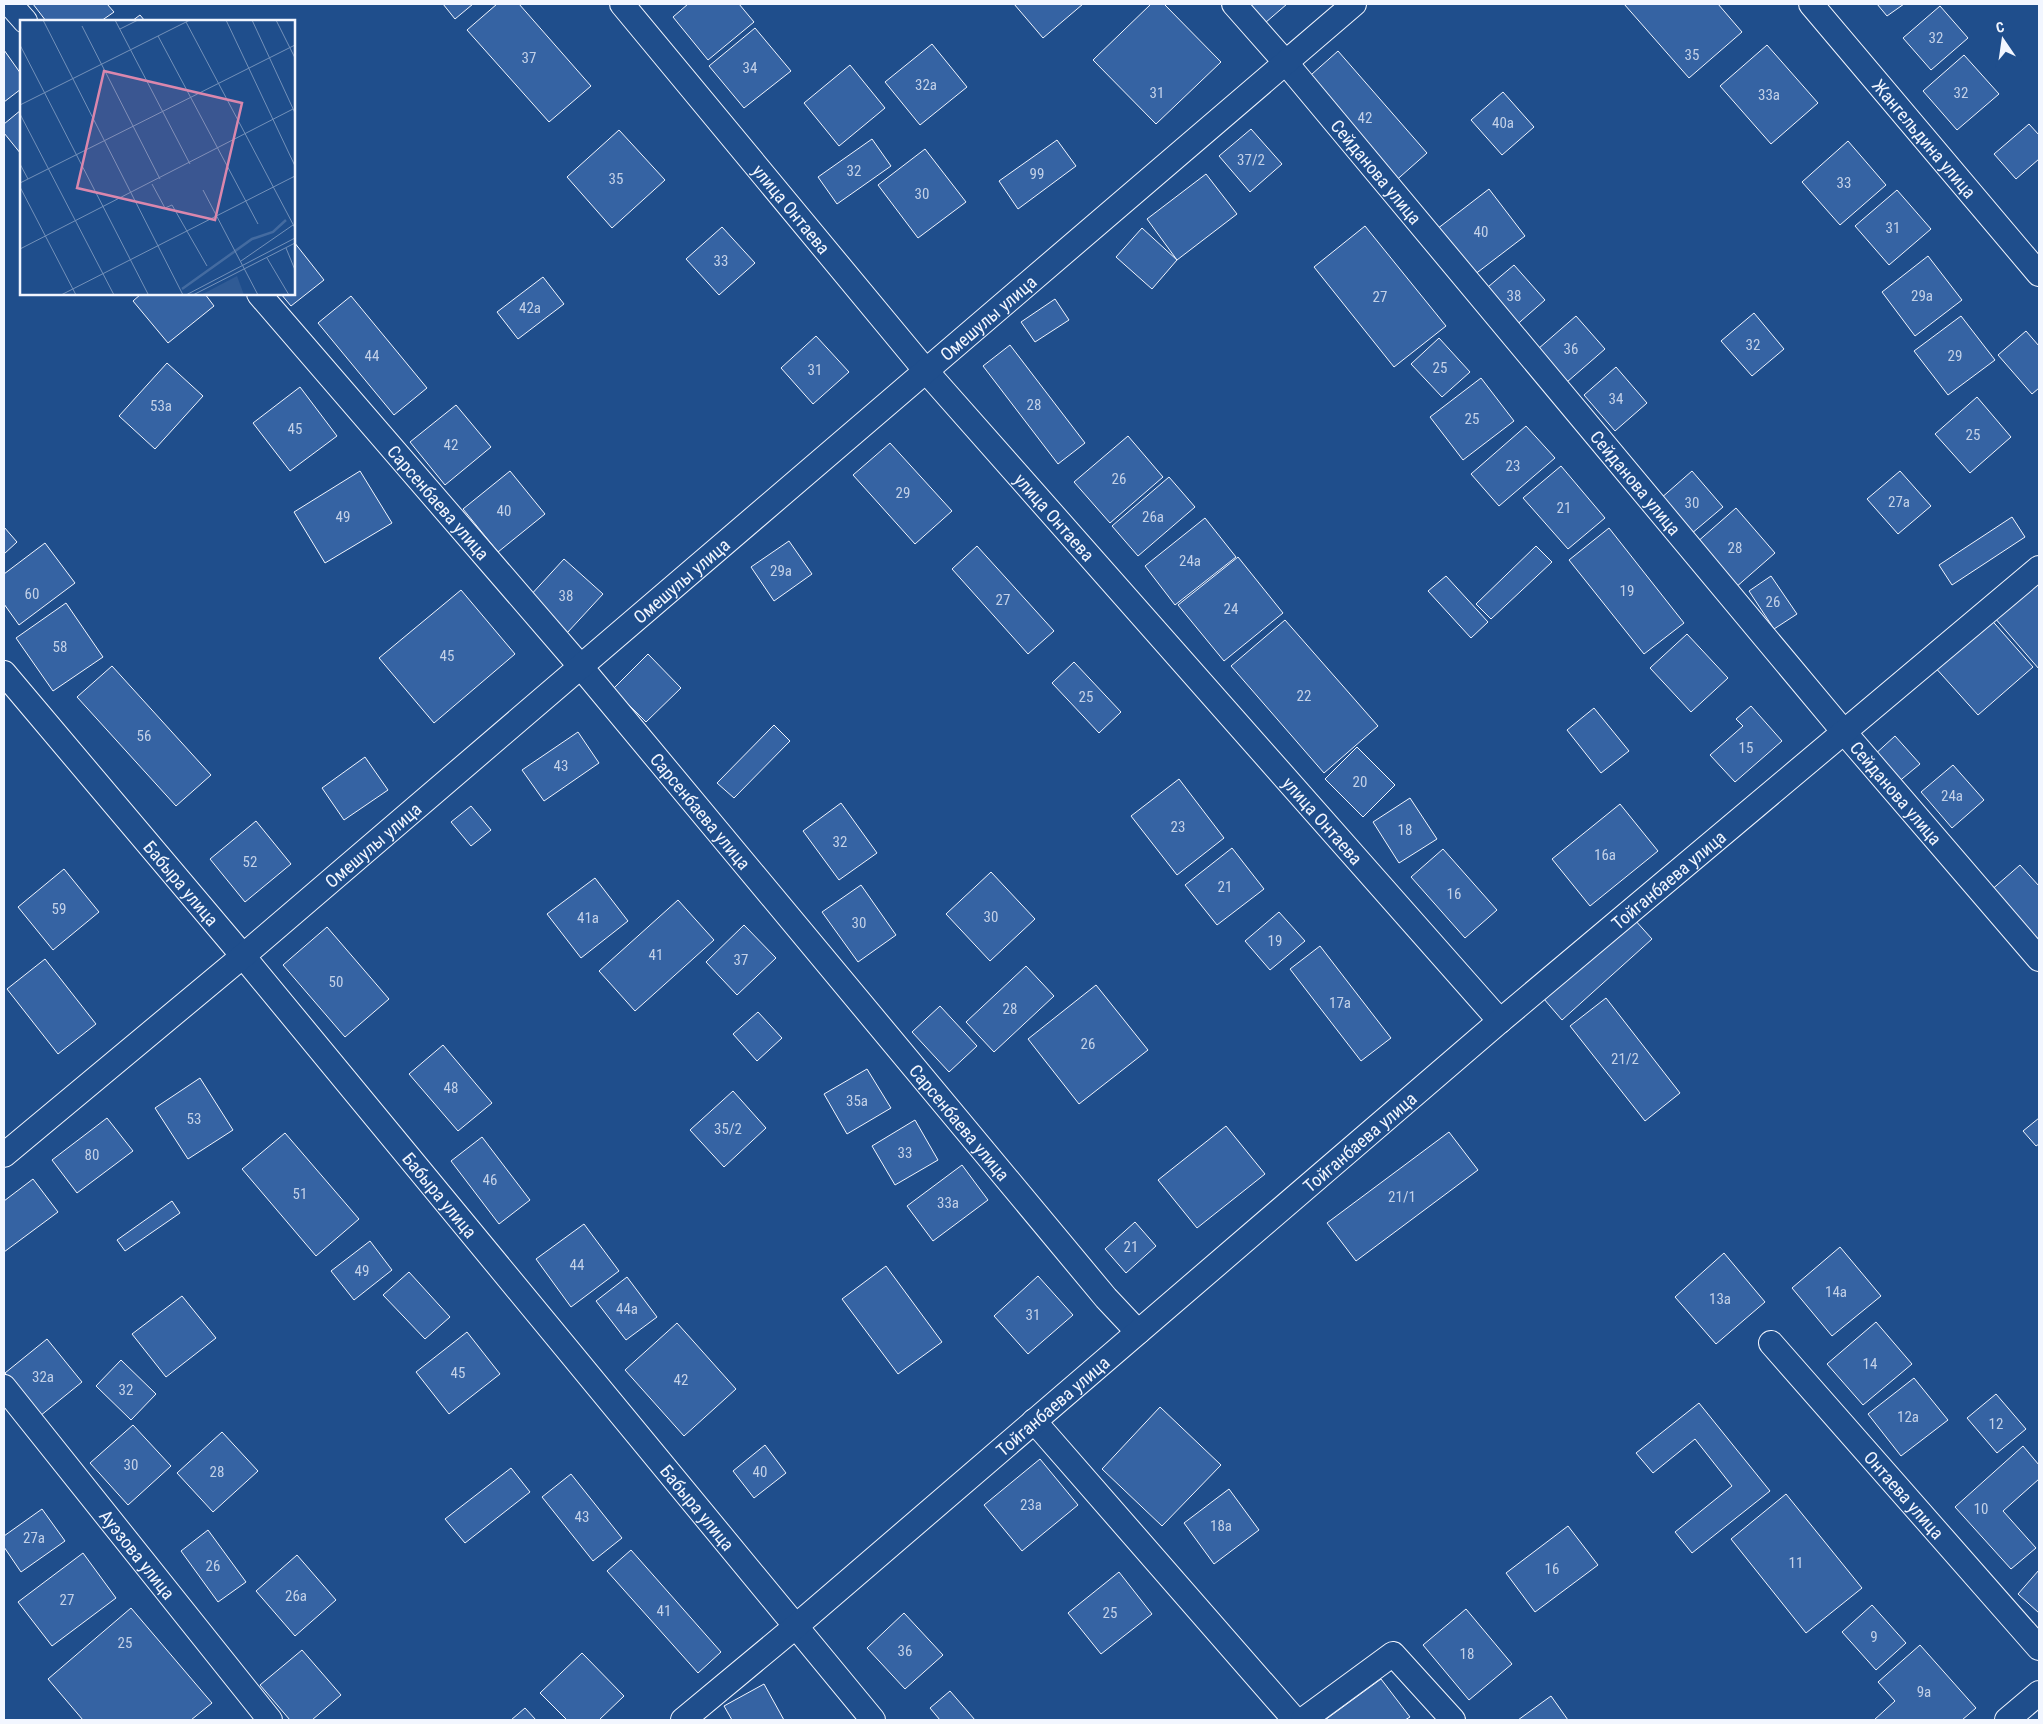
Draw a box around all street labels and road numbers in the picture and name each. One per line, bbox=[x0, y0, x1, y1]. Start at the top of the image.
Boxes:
street label: Жангельдина улица bbox=[1868, 75, 1981, 202]
street label: Сейданова улица bbox=[1327, 115, 1426, 228]
street label: улица Онтаева bbox=[749, 160, 835, 258]
street label: Омешулы улица bbox=[936, 271, 1040, 365]
street label: Сейданова улица bbox=[1586, 426, 1686, 539]
street label: Сарсенбаева улица bbox=[383, 440, 494, 564]
street label: улица Онтаева bbox=[1010, 469, 1099, 565]
street label: Омешулы улица bbox=[629, 534, 733, 628]
street label: Сейданова улица bbox=[1846, 737, 1946, 849]
street label: Сарсенбаева улица bbox=[646, 749, 755, 873]
street label: улица Онтаева bbox=[1279, 772, 1367, 868]
street label: Омешулы улица bbox=[320, 798, 425, 892]
street label: Тойганбаева улица bbox=[1607, 826, 1730, 933]
street label: Бабыра улица bbox=[140, 836, 223, 930]
street label: Сарсенбаева улица bbox=[905, 1060, 1014, 1185]
street label: Тойганбаева улица bbox=[1299, 1087, 1420, 1196]
street label: Бабыра улица bbox=[399, 1148, 481, 1242]
street label: Тойганбаева улица bbox=[992, 1351, 1113, 1460]
street label: Онтаева улица bbox=[1860, 1447, 1949, 1543]
street label: Бабыра улица bbox=[656, 1460, 739, 1554]
street label: Ауэзова улица bbox=[96, 1505, 180, 1603]

